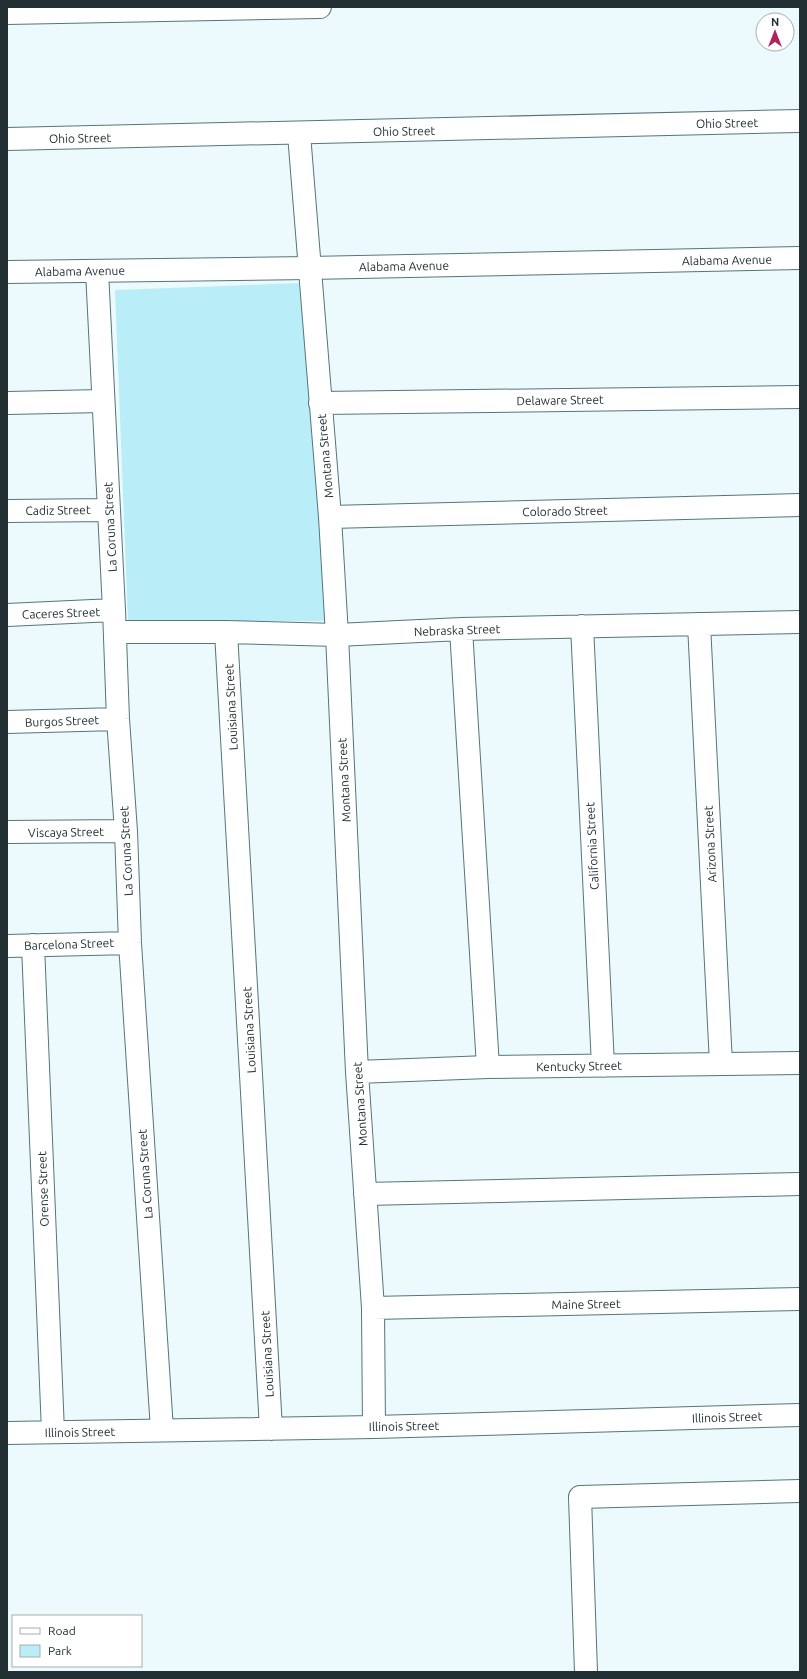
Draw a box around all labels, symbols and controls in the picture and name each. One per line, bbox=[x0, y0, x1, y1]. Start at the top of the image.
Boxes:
north arrow bbox=[755, 12, 795, 52]
text: N bbox=[771, 16, 779, 28]
street label: Ohio Street bbox=[696, 116, 759, 130]
street label: Ohio Street bbox=[373, 124, 436, 138]
street label: Ohio Street bbox=[49, 131, 112, 145]
street label: Alabama Avenue bbox=[682, 253, 772, 267]
street label: Alabama Avenue bbox=[359, 259, 449, 273]
street label: Alabama Avenue bbox=[35, 264, 125, 278]
street label: Delaware Street bbox=[516, 393, 604, 407]
street label: Montana Street bbox=[315, 413, 335, 499]
street label: La Coruna Street bbox=[101, 481, 119, 572]
street label: Cadiz Street bbox=[25, 503, 91, 517]
street label: Colorado Street bbox=[522, 504, 608, 518]
street label: Caceres Street bbox=[22, 605, 101, 621]
street label: Nebraska Street bbox=[414, 622, 501, 638]
street label: Louisiana Street bbox=[222, 663, 240, 751]
street label: Burgos Street bbox=[25, 713, 100, 729]
street label: Montana Street bbox=[335, 737, 353, 823]
street label: California Street bbox=[583, 801, 601, 890]
street label: La Coruna Street bbox=[117, 805, 135, 896]
street label: Arizona Street bbox=[701, 805, 719, 883]
street label: Viscaya Street bbox=[28, 825, 104, 839]
street label: Barcelona Street bbox=[24, 936, 114, 952]
street label: Louisiana Street bbox=[240, 986, 258, 1074]
street label: Kentucky Street bbox=[536, 1059, 622, 1073]
street label: Montana Street bbox=[351, 1061, 369, 1147]
street label: La Coruna Street bbox=[135, 1128, 155, 1219]
street label: Orense Street bbox=[35, 1151, 51, 1227]
street label: Maine Street bbox=[551, 1297, 621, 1311]
street label: Louisiana Street bbox=[258, 1310, 276, 1398]
street label: Illinois Street bbox=[692, 1409, 763, 1425]
street label: Illinois Street bbox=[369, 1419, 440, 1433]
street label: Illinois Street bbox=[45, 1425, 116, 1439]
legend bbox=[12, 1615, 142, 1667]
text: Road bbox=[48, 1624, 76, 1637]
text: Park bbox=[48, 1644, 72, 1657]

